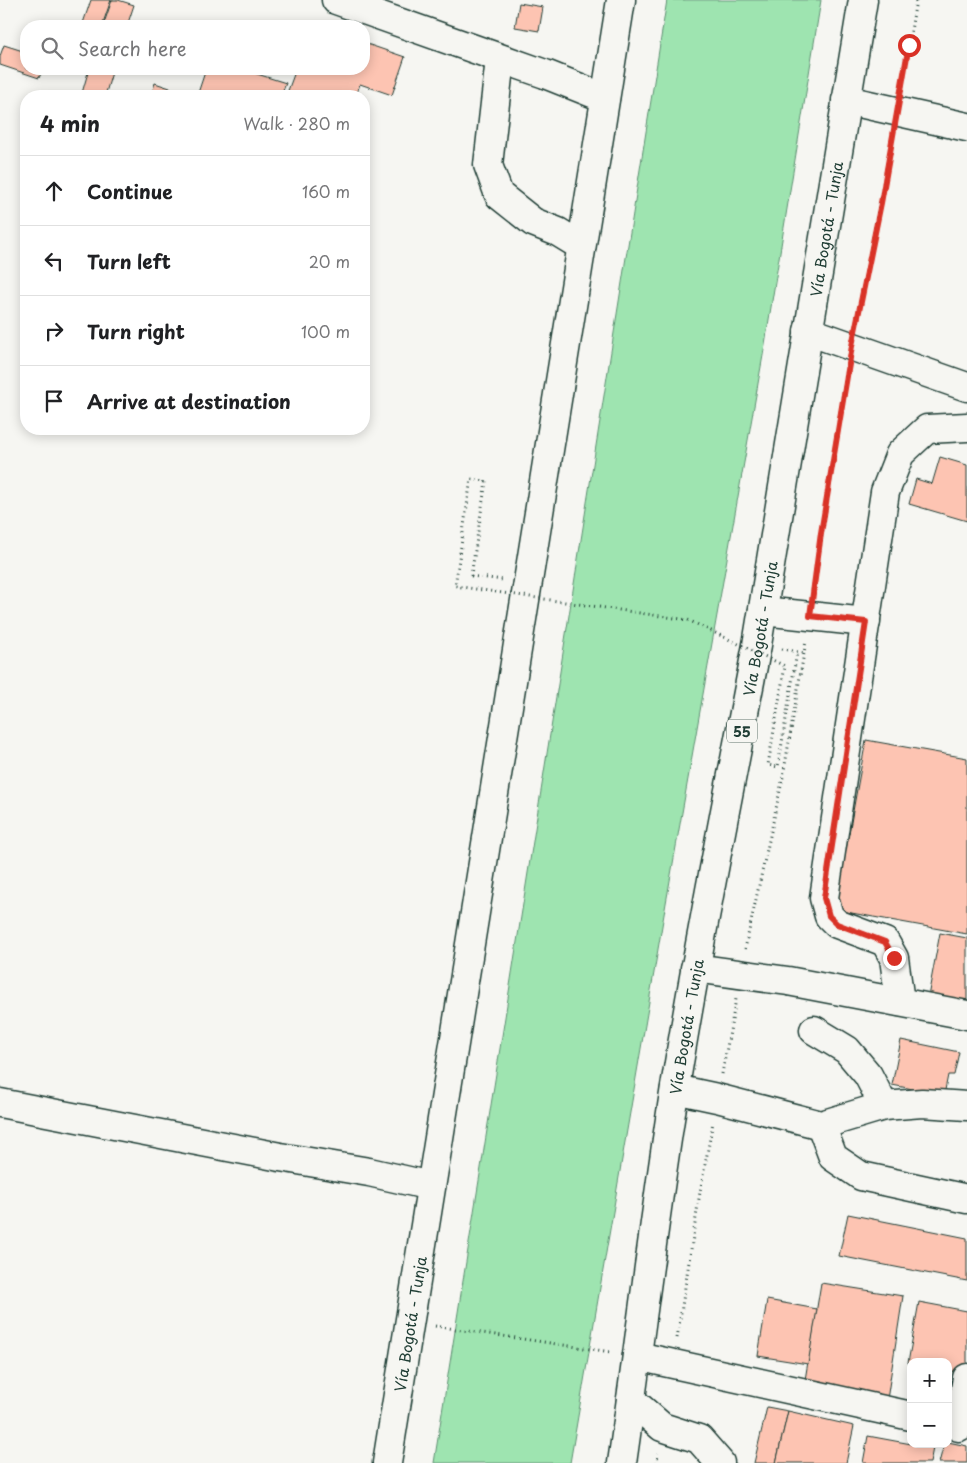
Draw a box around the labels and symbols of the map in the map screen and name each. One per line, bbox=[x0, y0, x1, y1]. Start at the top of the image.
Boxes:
route start bbox=[898, 34, 921, 57]
street label: Vía Bogotá - Tunja bbox=[803, 159, 848, 298]
street label: Vía Bogotá - Tunja bbox=[736, 558, 782, 698]
road number: 55 bbox=[727, 719, 757, 742]
route end bbox=[883, 947, 906, 970]
street label: Vía Bogotá - Tunja bbox=[663, 956, 709, 1096]
street label: Vía Bogotá - Tunja bbox=[387, 1254, 432, 1393]

